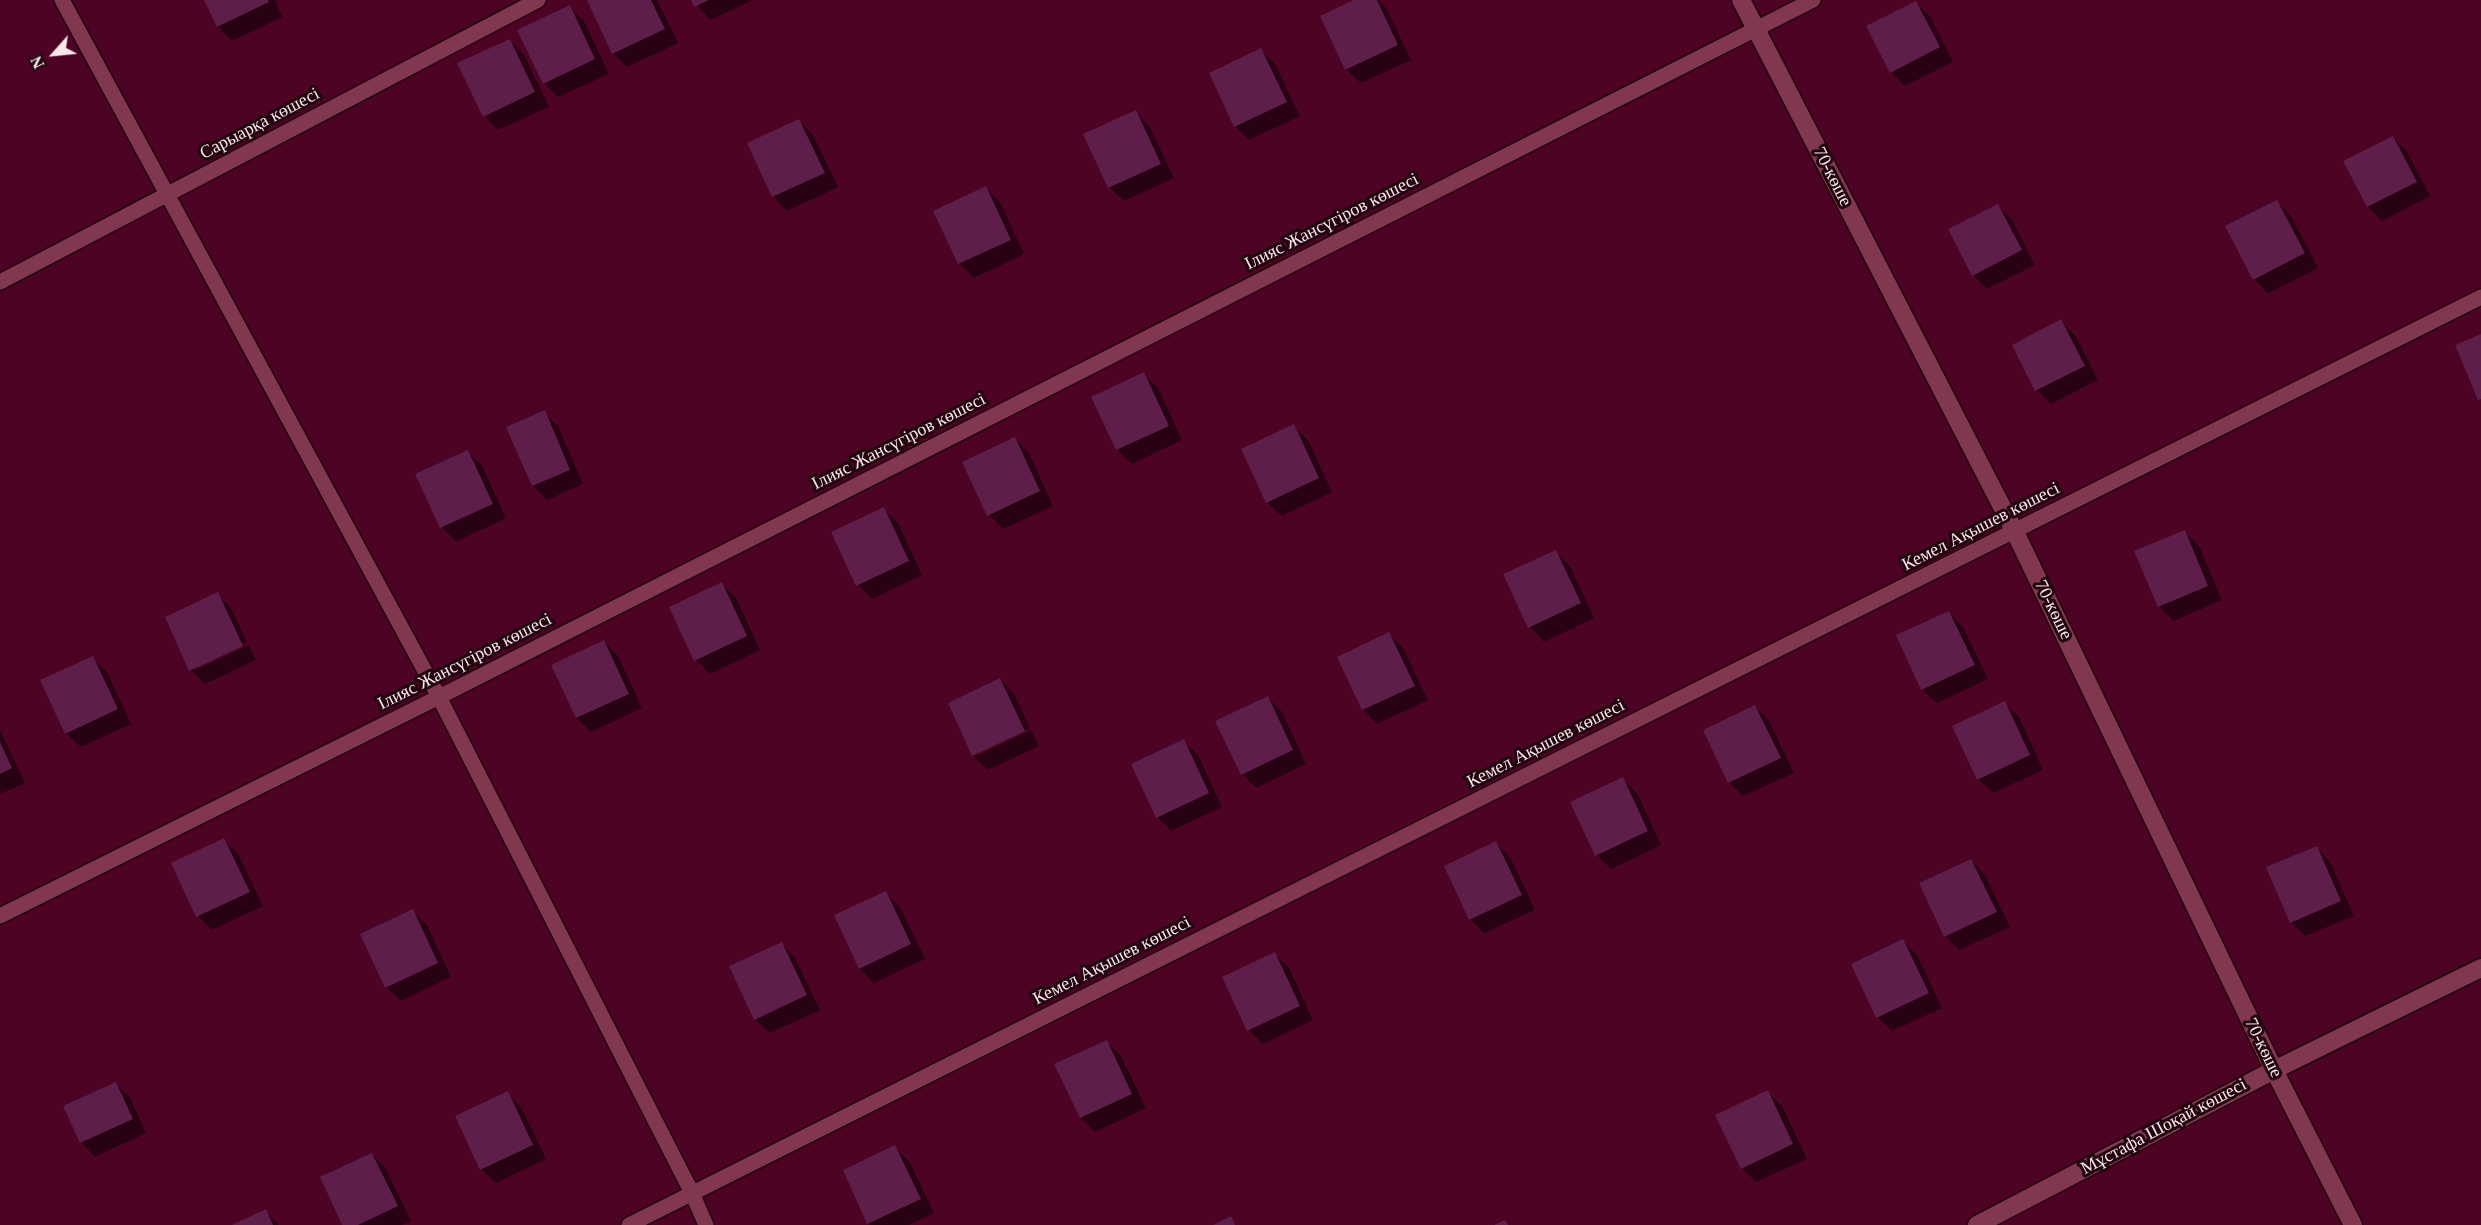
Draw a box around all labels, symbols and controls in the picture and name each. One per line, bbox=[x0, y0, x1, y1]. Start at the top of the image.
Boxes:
north arrow bbox=[24, 24, 84, 84]
text: N bbox=[27, 53, 48, 71]
street label: Сарыарқа көшесі bbox=[197, 83, 323, 165]
street label: 70-көше bbox=[1808, 144, 1856, 210]
street label: Ілияс Жансүгіров көшесі bbox=[1242, 169, 1422, 275]
street label: Ілияс Жансүгіров көшесі bbox=[809, 389, 989, 495]
street label: Кемел Ақышев көшесі bbox=[1899, 478, 2063, 576]
street label: 70-көше bbox=[2029, 577, 2077, 643]
street label: Ілияс Жансүгіров көшесі bbox=[375, 609, 555, 715]
street label: Кемел Ақышев көшесі bbox=[1464, 695, 1628, 793]
street label: Кемел Ақышев көшесі bbox=[1030, 912, 1194, 1010]
street label: 70-көше bbox=[2239, 1015, 2287, 1081]
street label: Мұстафа Шоқай көшесі bbox=[2078, 1074, 2250, 1180]

